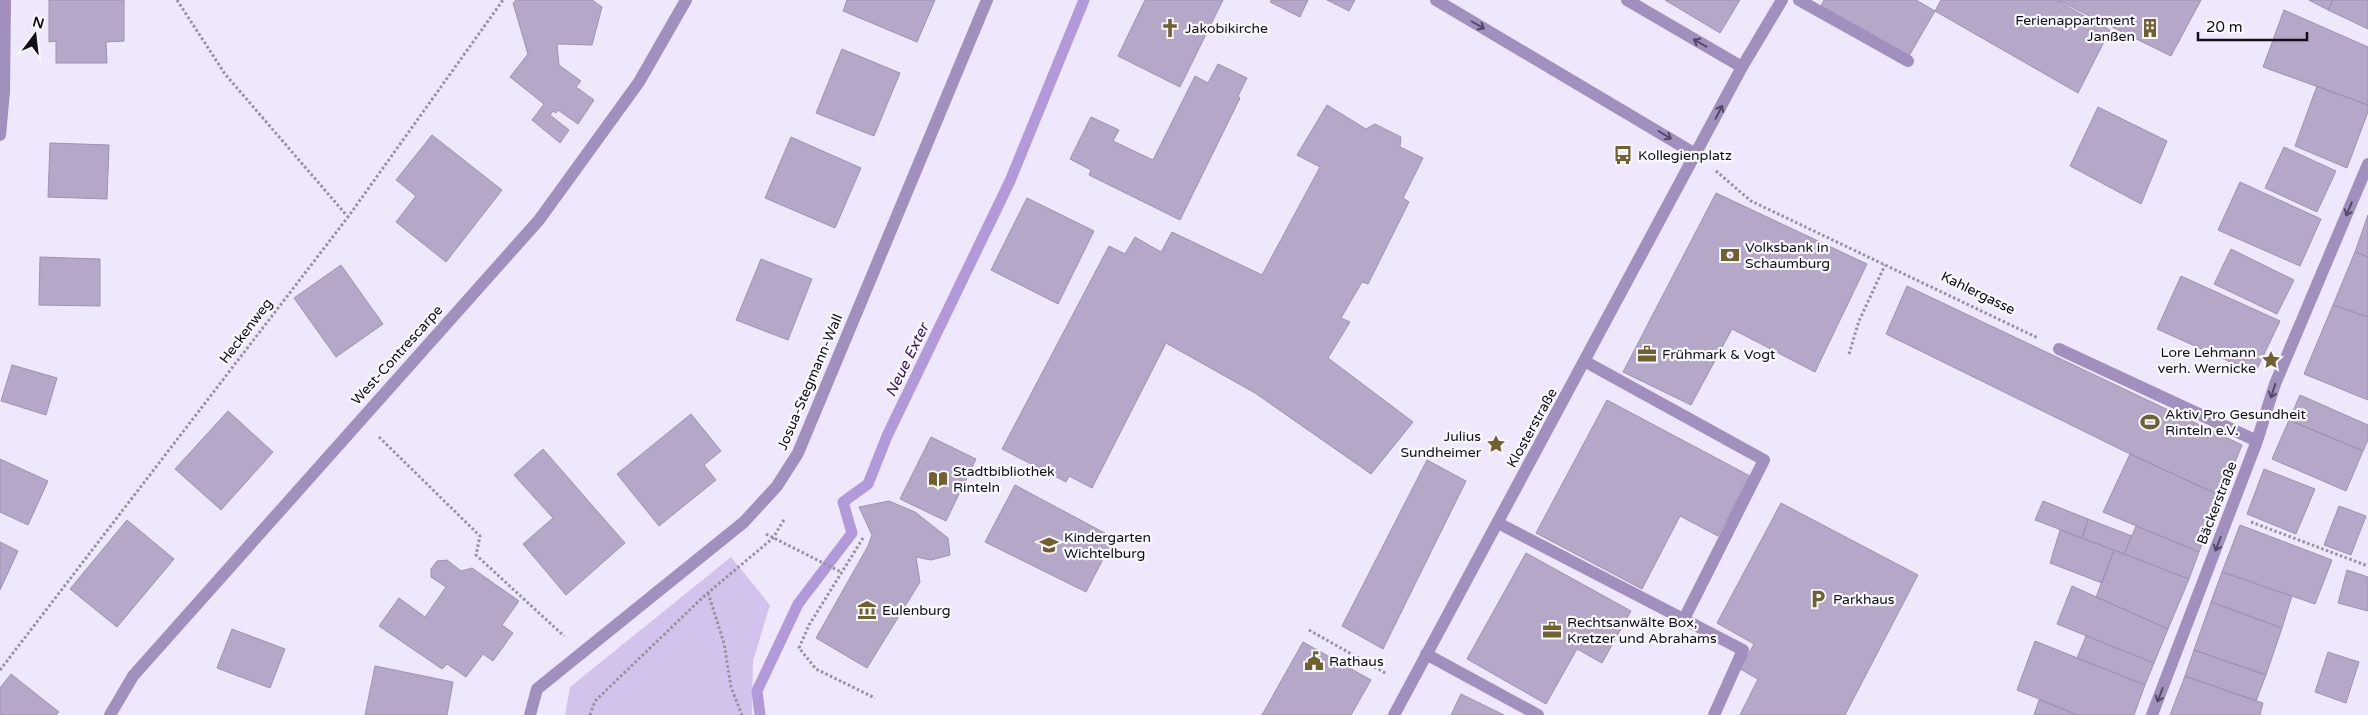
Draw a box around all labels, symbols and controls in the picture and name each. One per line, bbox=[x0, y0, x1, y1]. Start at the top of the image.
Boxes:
north arrow bbox=[10, 10, 60, 60]
scale bar bbox=[2198, 10, 2307, 42]
place label: Ferienappartment Janßen bbox=[2015, 12, 2136, 45]
text: N bbox=[31, 13, 46, 33]
church icon: Jakobikirche bbox=[1159, 17, 1181, 39]
building icon: Ferienappartment Janßen bbox=[2139, 17, 2161, 39]
text: 20 m bbox=[2206, 18, 2243, 36]
place label: Jakobikirche bbox=[1185, 20, 1268, 37]
one-way arrow bbox=[1470, 20, 1485, 30]
one-way arrow bbox=[1693, 37, 1708, 47]
one-way arrow bbox=[1714, 104, 1724, 119]
one-way arrow bbox=[1657, 131, 1671, 141]
bus stop icon: Kollegienplatz bbox=[1612, 144, 1634, 166]
place label: Kollegienplatz bbox=[1638, 147, 1732, 164]
one-way arrow bbox=[2344, 201, 2354, 216]
place label: Volksbank in Schaumburg bbox=[1745, 239, 1830, 272]
bank icon: Volksbank in Schaumburg bbox=[1719, 244, 1741, 266]
street label: Kahlergasse bbox=[1938, 268, 2018, 318]
street label: Heckenweg bbox=[216, 295, 276, 367]
street label: West-Contrescarpe bbox=[348, 302, 446, 408]
street label: Josua-Stegmann-Wall bbox=[774, 312, 846, 452]
water label: Neue Exter bbox=[882, 318, 933, 400]
office icon: Frühmark & Vogt bbox=[1636, 343, 1658, 365]
place label: Lore Lehmann verh. Wernicke bbox=[2158, 344, 2256, 377]
place label: Frühmark & Vogt bbox=[1662, 346, 1776, 363]
place icon: Lore Lehmann verh. Wernicke bbox=[2260, 349, 2282, 371]
one-way arrow bbox=[2268, 383, 2277, 398]
street label: Klosterstraße bbox=[1503, 385, 1561, 471]
place label: Aktiv Pro Gesundheit Rinteln e.V. bbox=[2165, 406, 2307, 439]
sports icon: Aktiv Pro Gesundheit Rinteln e.V. bbox=[2139, 411, 2161, 433]
place label: Julius Sundheimer bbox=[1401, 428, 1482, 461]
place icon: Julius Sundheimer bbox=[1485, 433, 1507, 455]
street label: Bäckerstraße bbox=[2193, 459, 2241, 547]
place label: Stadtbibliothek Rinteln bbox=[953, 463, 1055, 496]
library icon: Stadtbibliothek Rinteln bbox=[927, 468, 949, 490]
place label: Kindergarten Wichtelburg bbox=[1064, 529, 1151, 562]
school or university icon: Kindergarten Wichtelburg bbox=[1038, 534, 1060, 556]
one-way arrow bbox=[2213, 536, 2222, 551]
parking icon: Parkhaus bbox=[1807, 588, 1829, 610]
place label: Parkhaus bbox=[1833, 591, 1895, 608]
museum icon: Eulenburg bbox=[856, 599, 878, 621]
place label: Eulenburg bbox=[882, 602, 951, 619]
place label: Rechtsanwälte Box, Kretzer und Abrahams bbox=[1567, 614, 1717, 647]
office icon: Rechtsanwälte Box, Kretzer und Abrahams bbox=[1541, 619, 1563, 641]
public building icon: Rathaus bbox=[1303, 650, 1325, 672]
place label: Rathaus bbox=[1329, 653, 1384, 670]
one-way arrow bbox=[2155, 687, 2164, 703]

